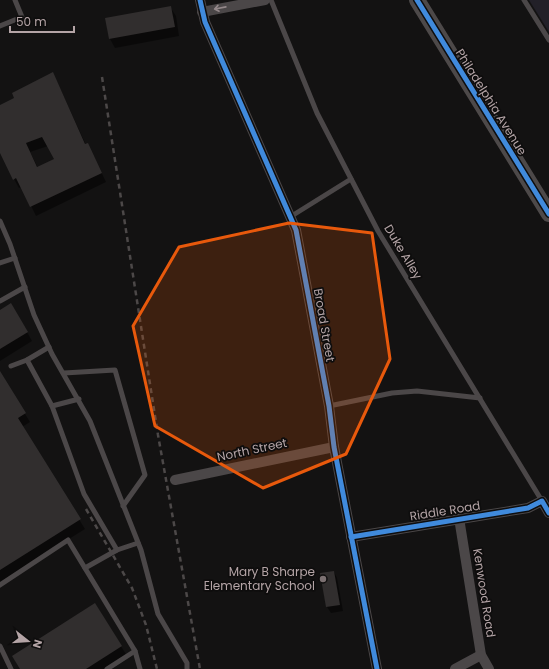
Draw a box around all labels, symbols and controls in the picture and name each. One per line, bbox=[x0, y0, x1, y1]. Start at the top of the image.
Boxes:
one-way arrow bbox=[214, 5, 227, 13]
scale bar bbox=[10, 8, 74, 34]
text: 50 m bbox=[16, 13, 47, 30]
street label: Philadelphia Avenue bbox=[452, 45, 531, 158]
street label: Duke Alley bbox=[380, 221, 427, 283]
street label: Broad Street bbox=[310, 287, 339, 363]
street label: North Street bbox=[215, 434, 288, 465]
street label: Riddle Road bbox=[408, 497, 481, 524]
street label: Kenwood Road bbox=[469, 547, 500, 639]
place label: Mary B Sharpe Elementary School bbox=[204, 563, 315, 594]
marker: Mary B Sharpe Elementary School bbox=[318, 574, 328, 584]
north arrow bbox=[8, 621, 48, 661]
text: N bbox=[29, 638, 46, 650]

